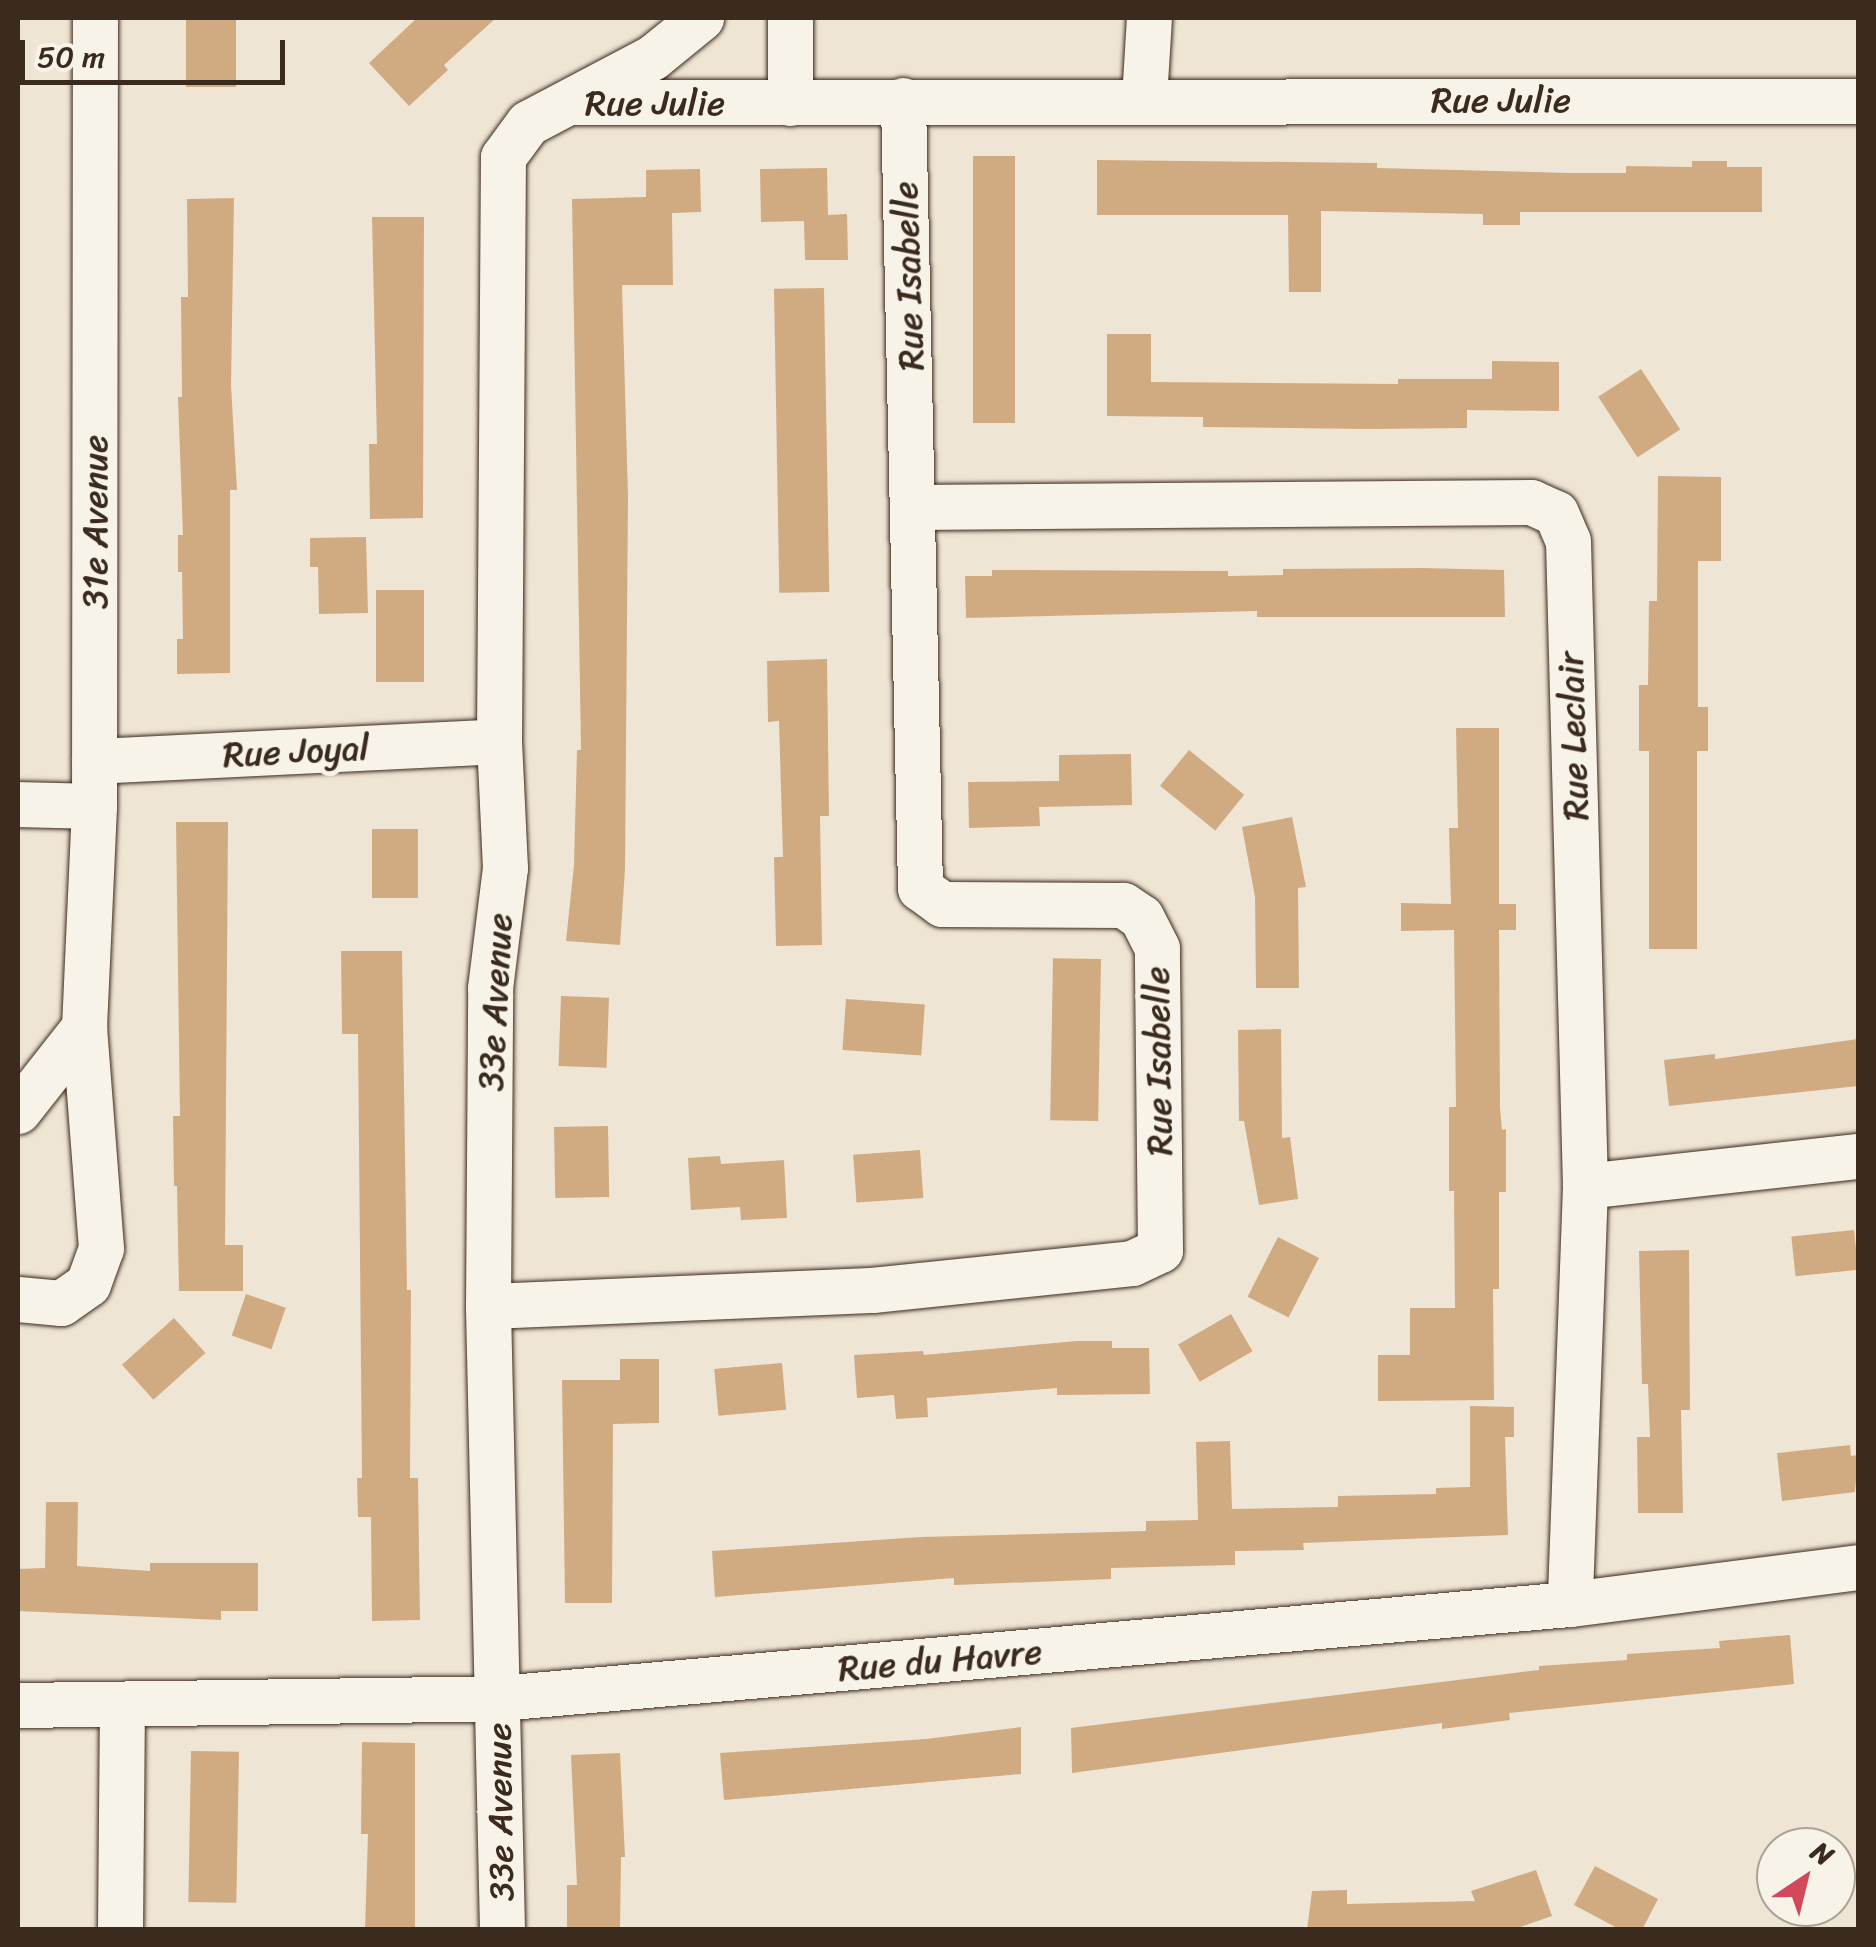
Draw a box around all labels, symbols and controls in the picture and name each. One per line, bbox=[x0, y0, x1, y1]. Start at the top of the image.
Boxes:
scale bar bbox=[25, 20, 290, 82]
text: 50 m bbox=[37, 30, 105, 84]
street label: Rue Julie bbox=[1432, 79, 1570, 121]
street label: Rue Julie bbox=[586, 82, 724, 124]
street label: Rue Isabelle bbox=[884, 181, 932, 371]
street label: 31e Avenue bbox=[74, 435, 116, 609]
street label: Rue Leclair bbox=[1549, 650, 1597, 822]
street label: Rue Joyal bbox=[222, 726, 370, 776]
street label: 33e Avenue bbox=[469, 912, 521, 1092]
street label: Rue Isabelle bbox=[1135, 967, 1181, 1155]
street label: Rue du Havre bbox=[836, 1630, 1044, 1690]
street label: 33e Avenue bbox=[477, 1723, 523, 1901]
north arrow bbox=[1756, 1827, 1856, 1927]
text: N bbox=[1800, 1828, 1844, 1879]

